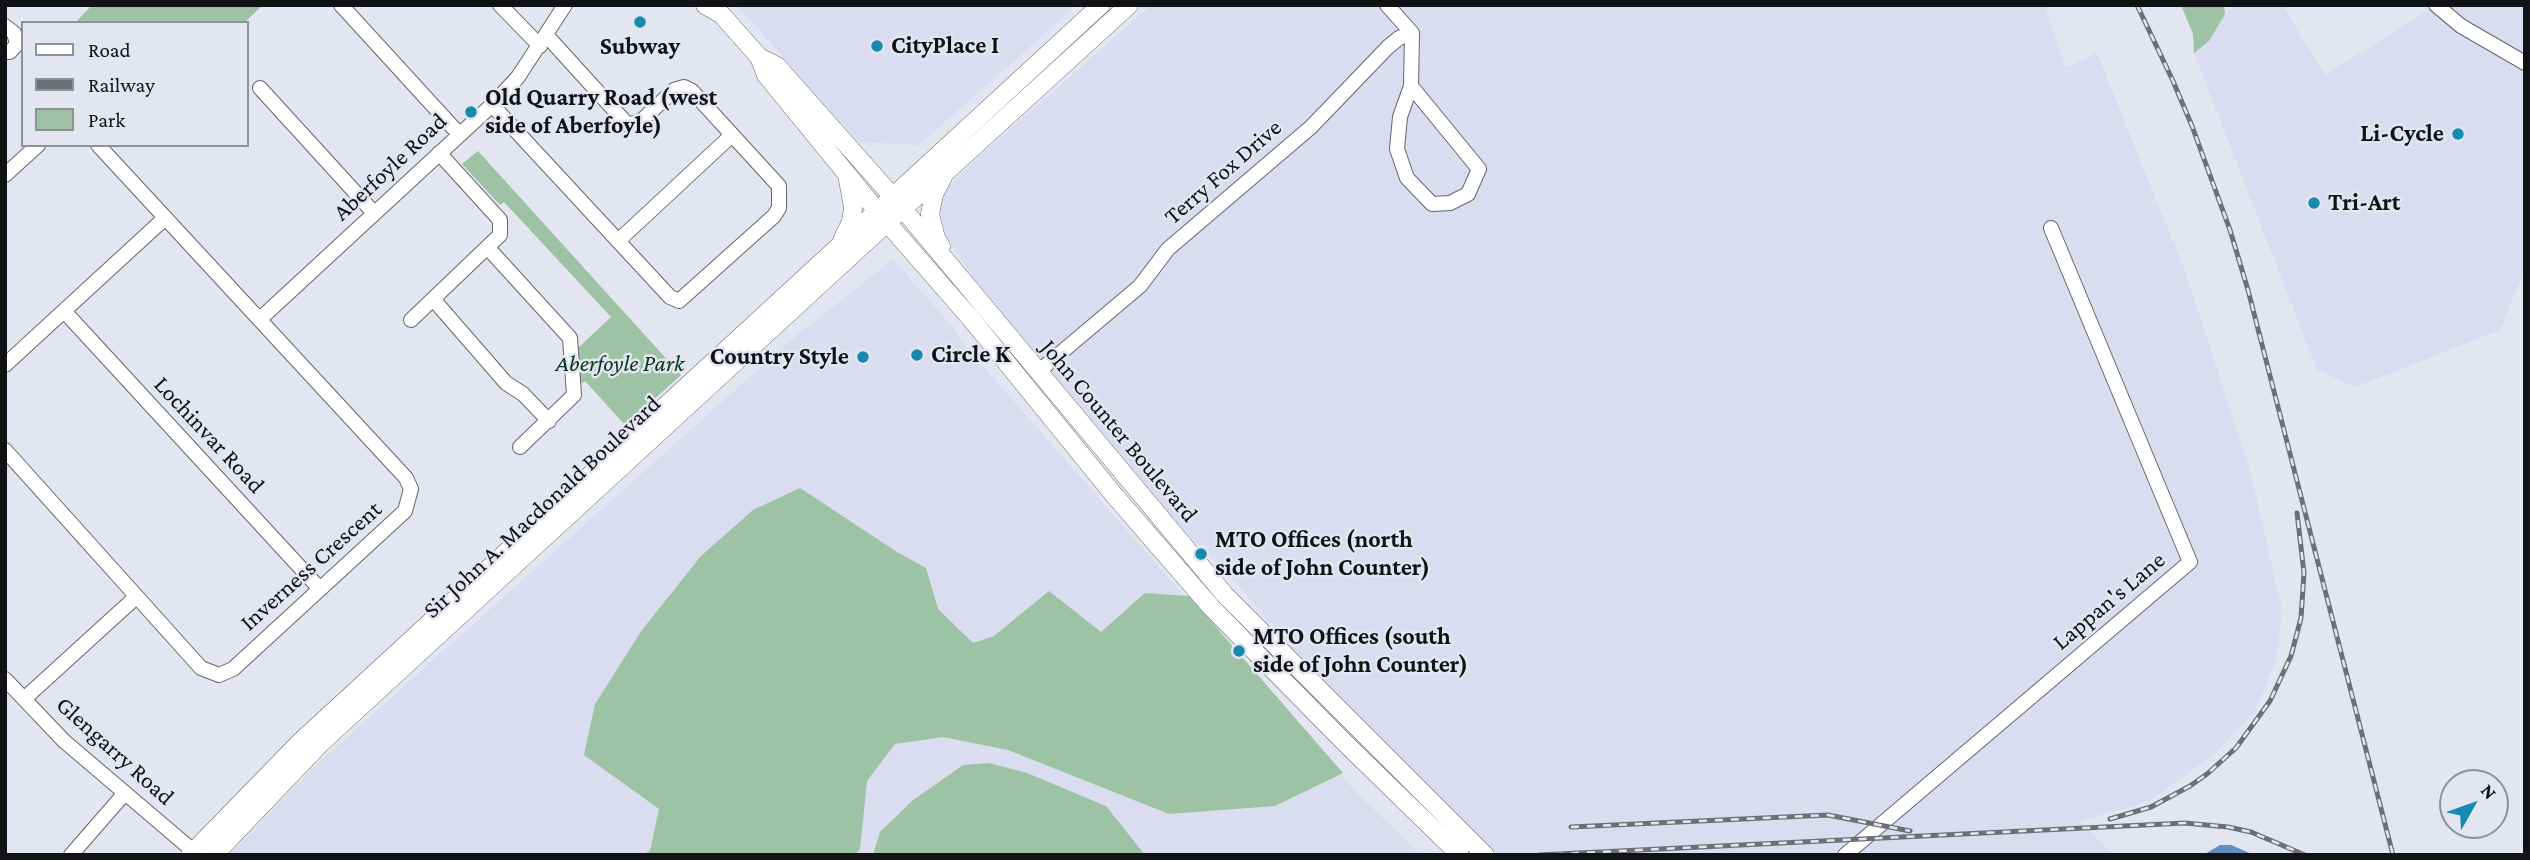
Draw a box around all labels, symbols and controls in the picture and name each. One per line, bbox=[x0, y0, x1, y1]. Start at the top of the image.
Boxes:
marker: Subway bbox=[632, 14, 648, 30]
legend bbox=[21, 21, 248, 147]
place label: CityPlace I bbox=[891, 32, 999, 60]
place label: Subway bbox=[600, 33, 680, 61]
text: Road bbox=[88, 38, 131, 62]
marker: CityPlace I bbox=[869, 38, 885, 54]
text: Railway bbox=[88, 73, 155, 97]
place label: Old Quarry Road (west side of Aberfoyle) bbox=[485, 84, 717, 140]
marker: Old Quarry Road (west side of Aberfoyle) bbox=[463, 104, 479, 120]
street label: Aberfoyle Road bbox=[327, 107, 453, 227]
text: Park bbox=[88, 108, 125, 132]
street label: Terry Fox Drive bbox=[1158, 113, 1288, 231]
place label: Li-Cycle bbox=[2360, 120, 2444, 148]
marker: Li-Cycle bbox=[2450, 126, 2466, 142]
place label: Tri-Art bbox=[2328, 189, 2401, 217]
marker: Tri-Art bbox=[2306, 195, 2322, 211]
street label: John Counter Boulevard bbox=[1034, 334, 1204, 528]
place label: Circle K bbox=[931, 341, 1010, 369]
place label: Country Style bbox=[710, 343, 849, 371]
marker: Circle K bbox=[909, 347, 925, 363]
marker: Country Style bbox=[855, 349, 871, 365]
park label: Aberfoyle Park bbox=[556, 350, 684, 378]
street label: Lochinvar Road bbox=[148, 371, 270, 499]
street label: Sir John A. Macdonald Boulevard bbox=[417, 390, 667, 624]
street label: Inverness Crescent bbox=[234, 495, 388, 637]
place label: MTO Offices (north side of John Counter) bbox=[1215, 526, 1430, 582]
marker: MTO Offices (north side of John Counter) bbox=[1193, 546, 1209, 562]
street label: Lappan's Lane bbox=[2047, 546, 2171, 656]
place label: MTO Offices (south side of John Counter) bbox=[1253, 623, 1468, 679]
marker: MTO Offices (south side of John Counter) bbox=[1231, 643, 1247, 659]
street label: Glengarry Road bbox=[50, 690, 180, 812]
north arrow bbox=[2439, 769, 2509, 839]
text: N bbox=[2477, 780, 2501, 803]

